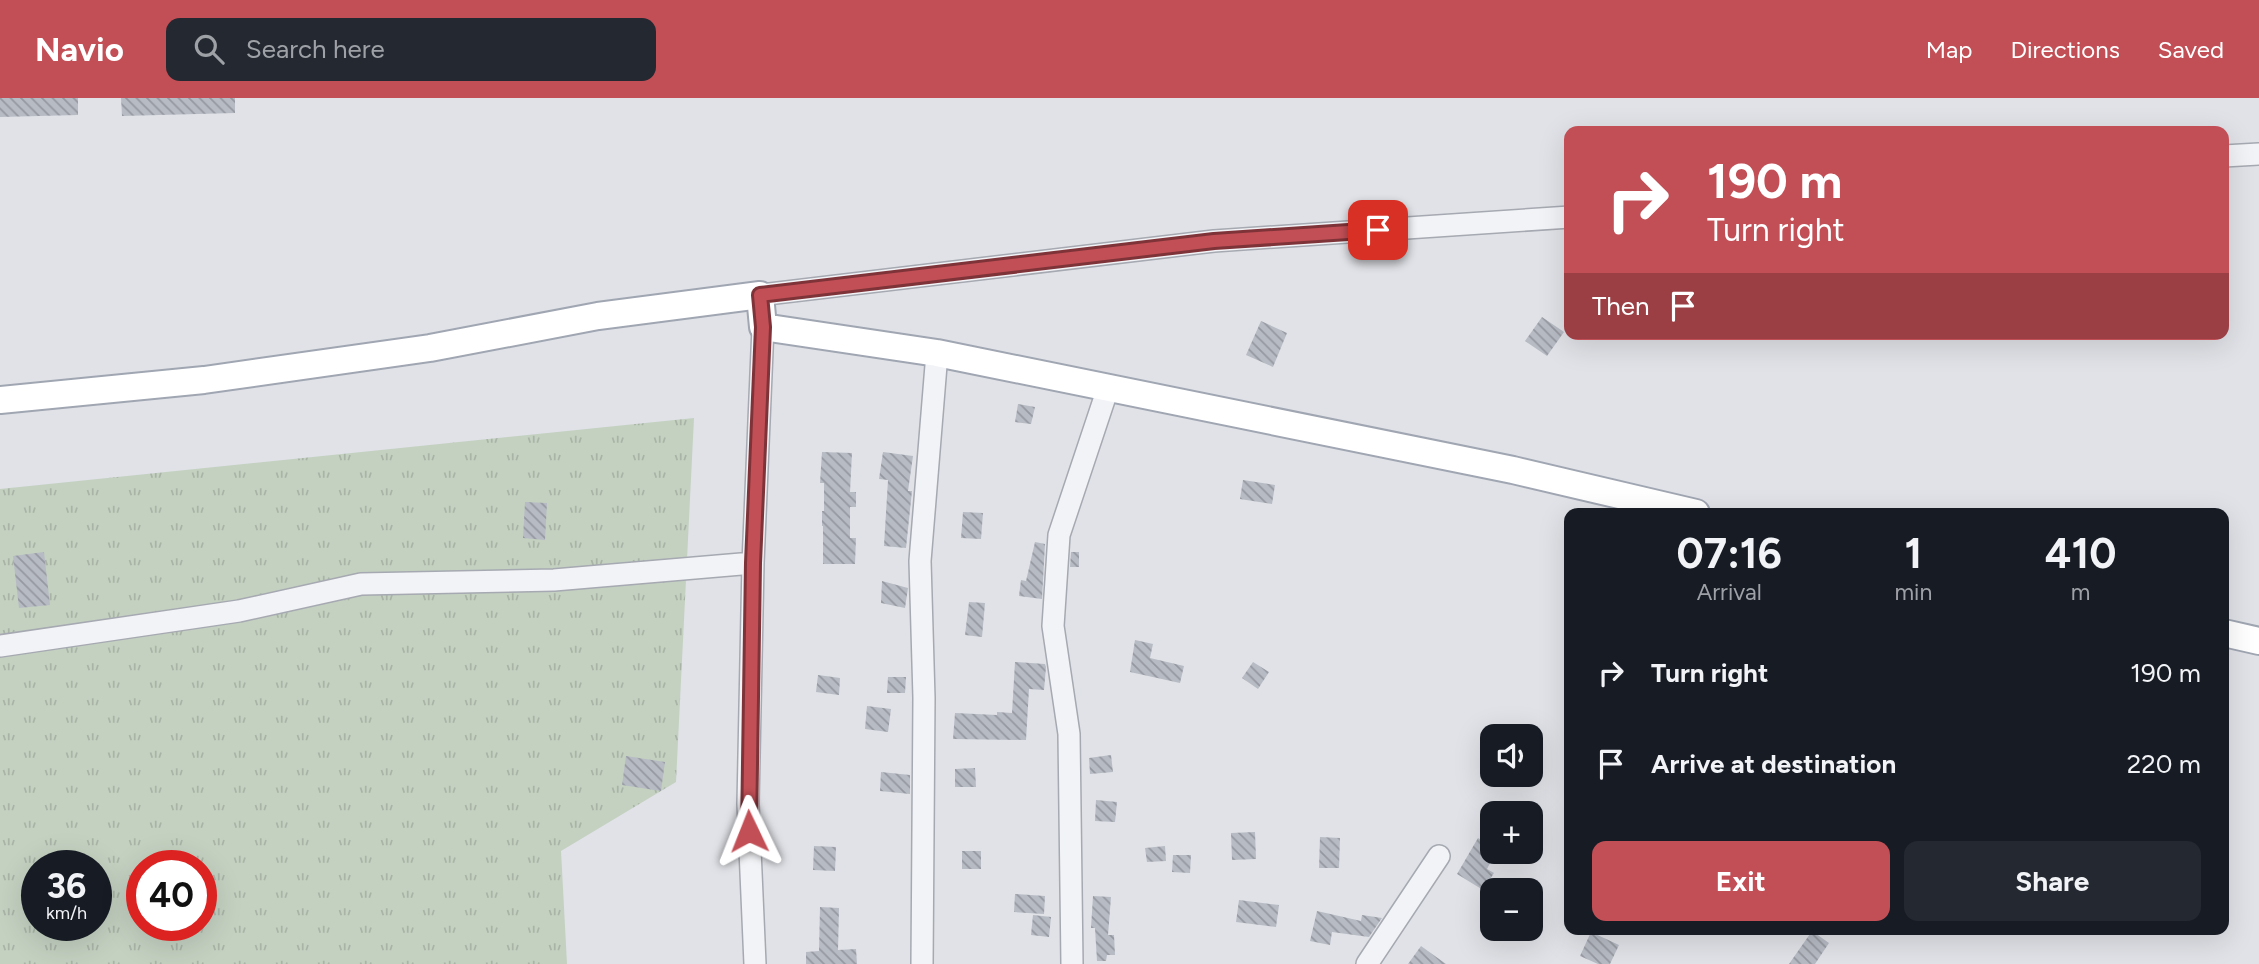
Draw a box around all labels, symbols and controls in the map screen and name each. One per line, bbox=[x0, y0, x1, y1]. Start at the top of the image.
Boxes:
search box bbox=[166, 18, 656, 81]
text: Navio bbox=[35, 30, 124, 69]
icon: search bbox=[190, 30, 228, 68]
text: Search here bbox=[246, 33, 385, 65]
text: Map bbox=[1926, 35, 1972, 64]
text: Directions bbox=[2010, 35, 2120, 64]
text: Saved bbox=[2158, 35, 2224, 64]
text: 190 m bbox=[1707, 151, 1842, 210]
icon: right bbox=[1592, 154, 1683, 245]
pin bbox=[1348, 200, 1408, 260]
icon: arrive bbox=[1359, 211, 1397, 249]
text: Turn right bbox=[1707, 211, 1845, 249]
icon: arrive bbox=[1664, 287, 1702, 325]
text: Then bbox=[1592, 290, 1650, 322]
text: 07:16 bbox=[1677, 528, 1782, 579]
text: 1 bbox=[1904, 528, 1922, 579]
text: 410 bbox=[2045, 528, 2116, 579]
text: Arrival bbox=[1697, 578, 1762, 606]
text: min bbox=[1894, 578, 1932, 606]
text: m bbox=[2071, 578, 2090, 606]
icon: right bbox=[1592, 654, 1630, 692]
text: Turn right bbox=[1651, 657, 1768, 689]
text: 190 m bbox=[2130, 657, 2201, 689]
map controls bbox=[1480, 724, 1543, 941]
button: sound bbox=[1480, 724, 1543, 787]
icon: arrive bbox=[1592, 745, 1630, 783]
text: Arrive at destination bbox=[1651, 748, 1896, 780]
text: 220 m bbox=[2127, 748, 2201, 780]
position arrow bbox=[712, 794, 786, 868]
button: + bbox=[1480, 801, 1543, 864]
button: Exit bbox=[1592, 841, 1890, 921]
button: Share bbox=[1904, 841, 2201, 921]
speed limit sign: 40 bbox=[126, 850, 217, 941]
text: 36 bbox=[47, 865, 86, 907]
button: − bbox=[1480, 878, 1543, 941]
text: km/h bbox=[46, 902, 87, 924]

